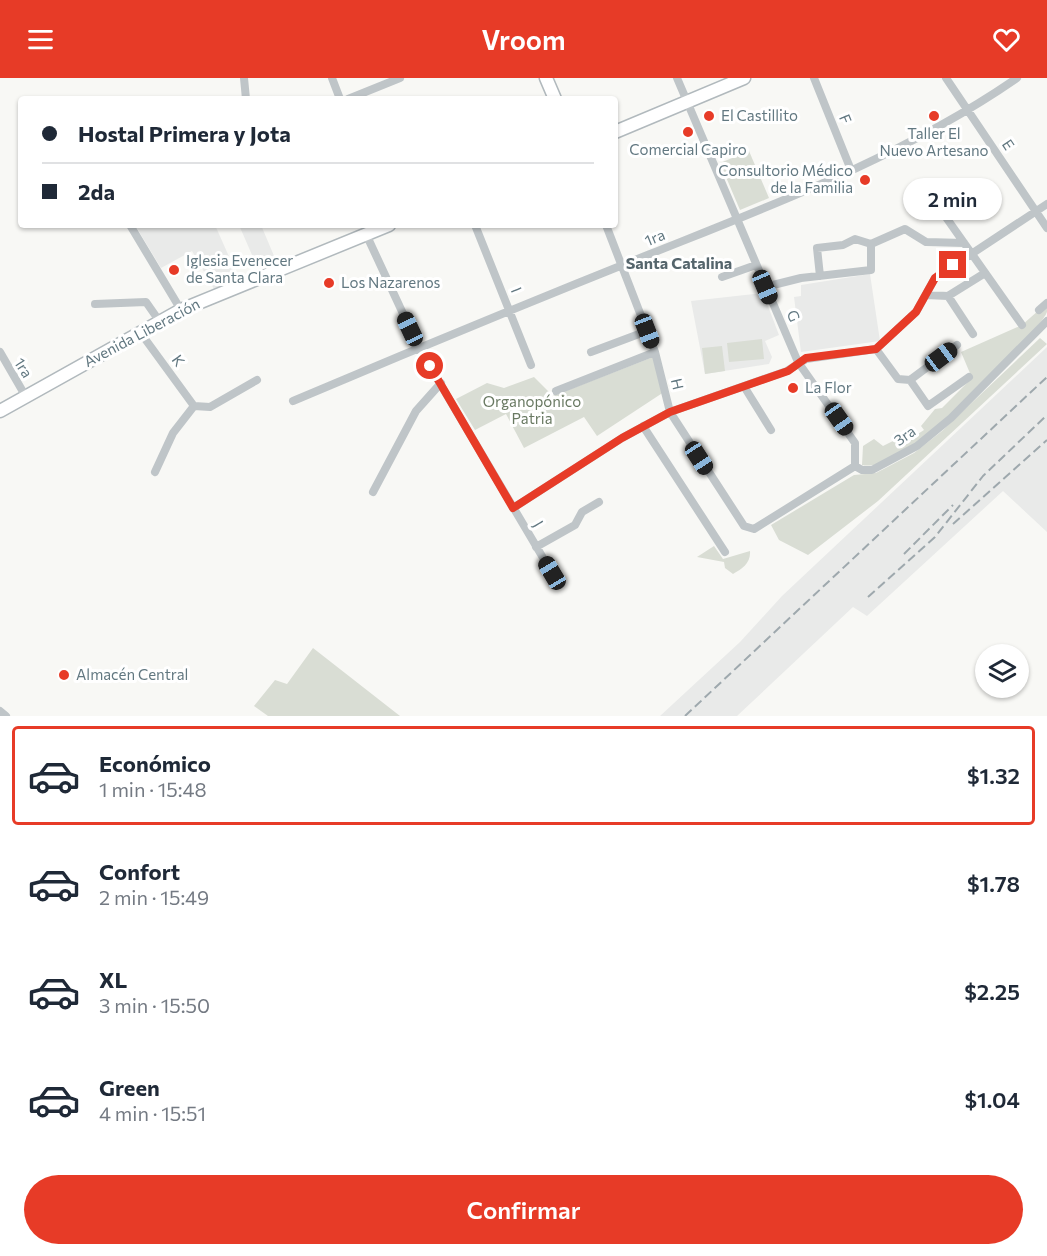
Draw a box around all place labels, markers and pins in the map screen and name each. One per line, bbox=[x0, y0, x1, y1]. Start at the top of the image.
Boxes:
place label: El Castillito bbox=[721, 106, 798, 124]
marker: El Castillito bbox=[702, 109, 716, 123]
marker: Taller El Nuevo Artesano bbox=[927, 109, 941, 123]
place label: Taller El Nuevo Artesano bbox=[879, 124, 989, 159]
marker: Comercial Capiro bbox=[681, 125, 695, 139]
place label: Comercial Capiro bbox=[629, 140, 747, 158]
place label: Consultorio Médico de la Familia bbox=[718, 161, 853, 196]
marker: Consultorio Médico de la Familia bbox=[858, 173, 872, 187]
place label: Iglesia Evenecer de Santa Clara bbox=[186, 251, 293, 286]
marker: Iglesia Evenecer de Santa Clara bbox=[167, 263, 181, 277]
place label: Los Nazarenos bbox=[341, 273, 441, 291]
marker: Los Nazarenos bbox=[322, 276, 336, 290]
place label: La Flor bbox=[805, 378, 852, 396]
marker: La Flor bbox=[786, 381, 800, 395]
place label: Almacén Central bbox=[76, 665, 188, 683]
marker: Almacén Central bbox=[57, 668, 71, 682]

